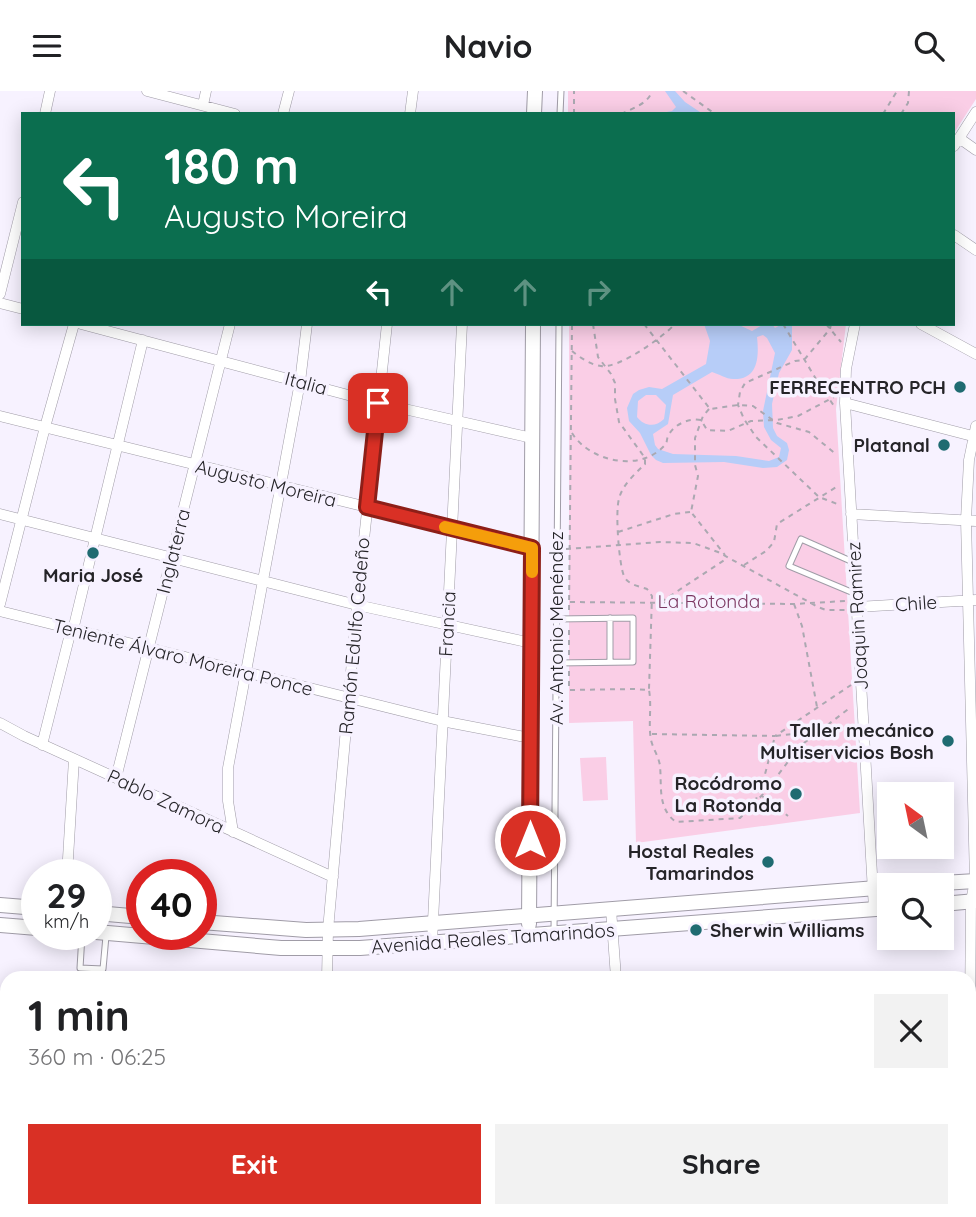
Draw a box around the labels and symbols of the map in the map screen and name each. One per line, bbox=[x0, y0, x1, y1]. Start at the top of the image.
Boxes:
street label: Italia bbox=[282, 366, 330, 400]
pin bbox=[348, 373, 408, 433]
place label: FERRECENTRO PCH bbox=[769, 375, 946, 399]
marker: FERRECENTRO PCH bbox=[952, 379, 968, 395]
place label: Platanal bbox=[853, 433, 930, 457]
marker: Platanal bbox=[936, 437, 952, 453]
street label: Augusto Moreira bbox=[193, 454, 339, 512]
street label: Inglaterra bbox=[151, 506, 195, 596]
street label: Av. Antonio Menéndez bbox=[544, 531, 568, 725]
street label: Ramón Edulfo Cedeño bbox=[333, 537, 375, 735]
street label: Joaquin Ramirez bbox=[841, 541, 873, 691]
marker: Maria José bbox=[85, 545, 101, 561]
place label: Maria José bbox=[43, 563, 143, 587]
park label: La Rotonda bbox=[658, 589, 760, 613]
street label: Chile bbox=[894, 590, 938, 616]
street label: Francia bbox=[433, 591, 461, 657]
street label: Teniente Álvaro Moreira Ponce bbox=[51, 613, 315, 701]
place label: Taller mecánico Multiservicios Bosh bbox=[760, 718, 934, 764]
marker: Taller mecánico Multiservicios Bosh bbox=[940, 733, 956, 749]
street label: Pablo Zamora bbox=[104, 763, 228, 839]
place label: Rocódromo La Rotonda bbox=[674, 771, 782, 817]
north arrow bbox=[877, 782, 954, 859]
marker: Rocódromo La Rotonda bbox=[788, 786, 804, 802]
position arrow bbox=[493, 803, 567, 877]
place label: Hostal Reales Tamarindos bbox=[628, 839, 754, 885]
marker: Hostal Reales Tamarindos bbox=[760, 854, 776, 870]
speed limit sign: 40 bbox=[126, 859, 217, 950]
street label: Avenida Reales Tamarindos bbox=[371, 918, 616, 958]
place label: Sherwin Williams bbox=[710, 918, 864, 942]
marker: Sherwin Williams bbox=[688, 922, 704, 938]

